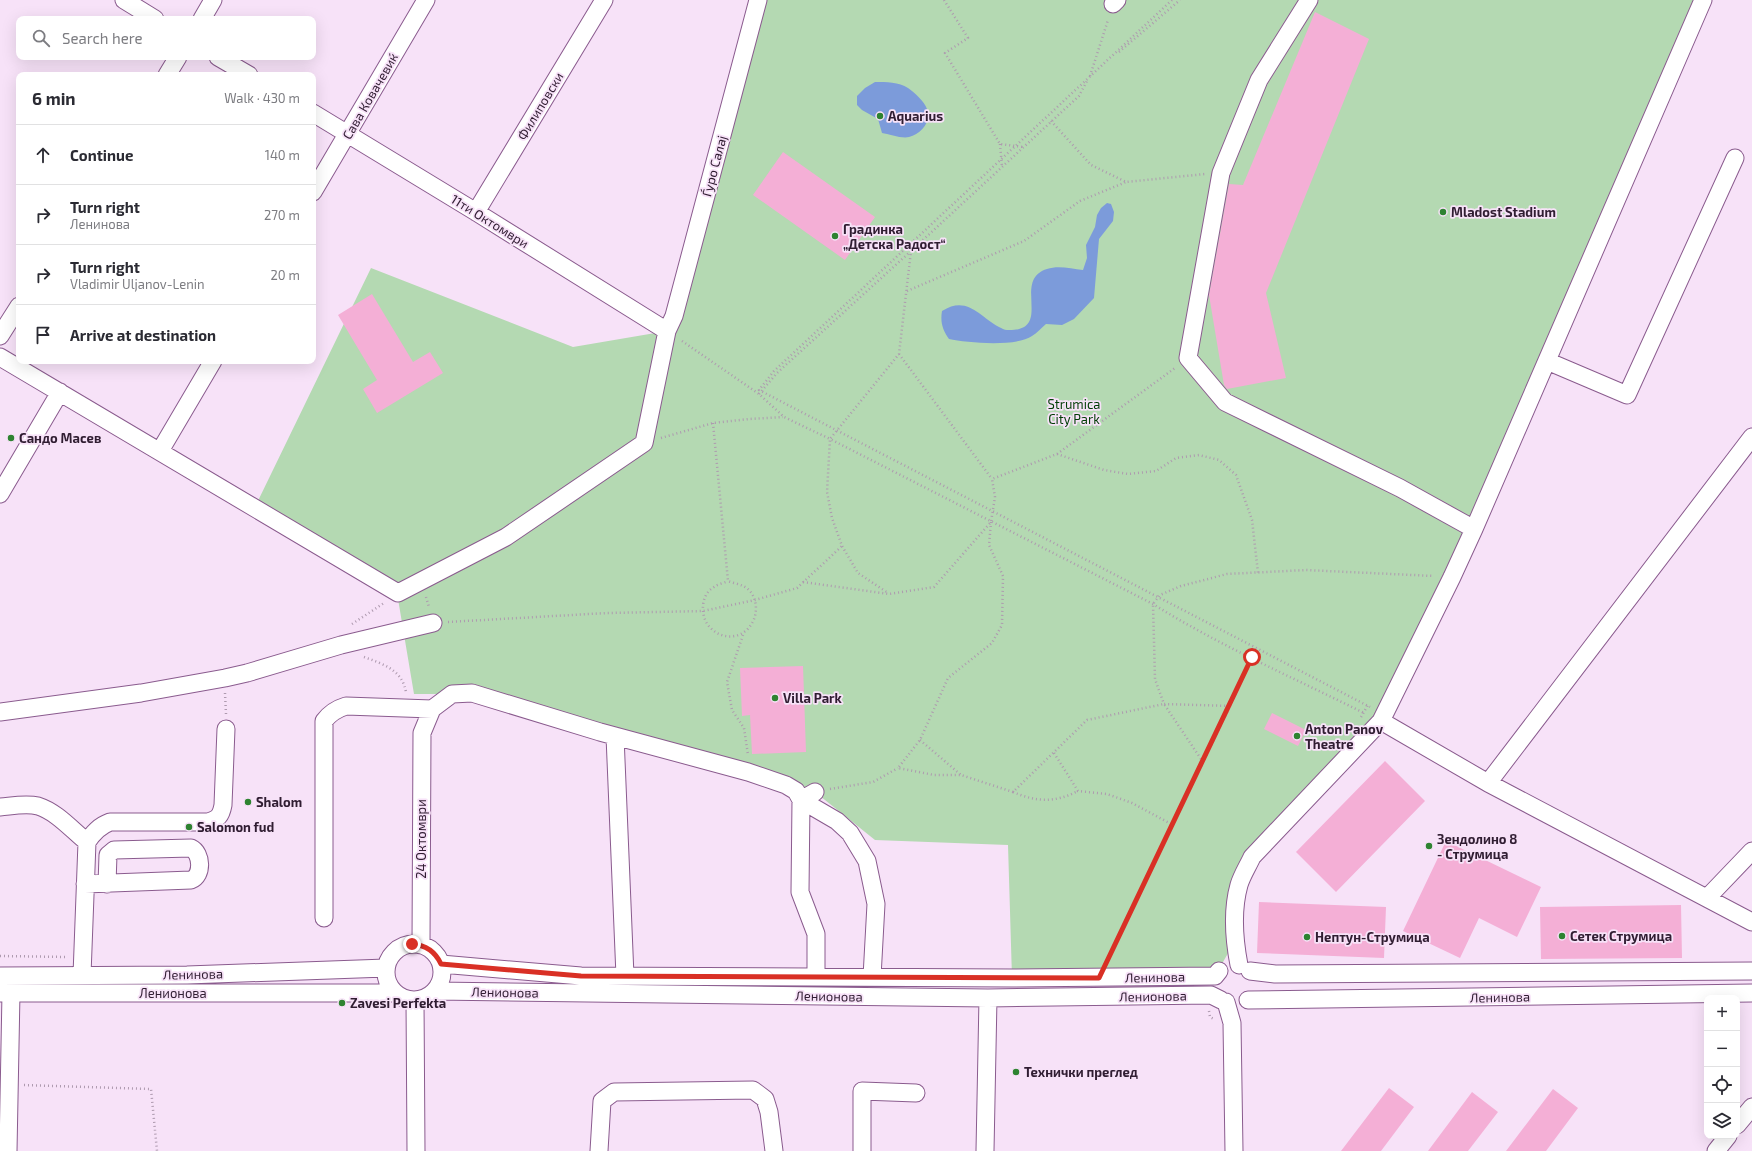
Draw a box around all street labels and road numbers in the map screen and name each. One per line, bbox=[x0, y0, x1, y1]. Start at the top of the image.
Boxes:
street label: Сава Ковачевиќ bbox=[339, 50, 401, 142]
street label: Филиповски bbox=[513, 69, 567, 143]
street label: Ѓуро Салај bbox=[697, 133, 730, 198]
street label: 11ти Октомври bbox=[448, 191, 532, 251]
street label: 24 Октомври bbox=[413, 799, 429, 879]
street label: Ленинова bbox=[163, 965, 223, 983]
street label: Ленинова bbox=[1125, 968, 1185, 986]
street label: Ленионова bbox=[471, 983, 539, 1001]
street label: Ленионова bbox=[139, 985, 207, 1001]
street label: Ленионова bbox=[795, 987, 863, 1005]
street label: Ленионова bbox=[1119, 987, 1187, 1005]
street label: Ленинова bbox=[1470, 988, 1530, 1006]

